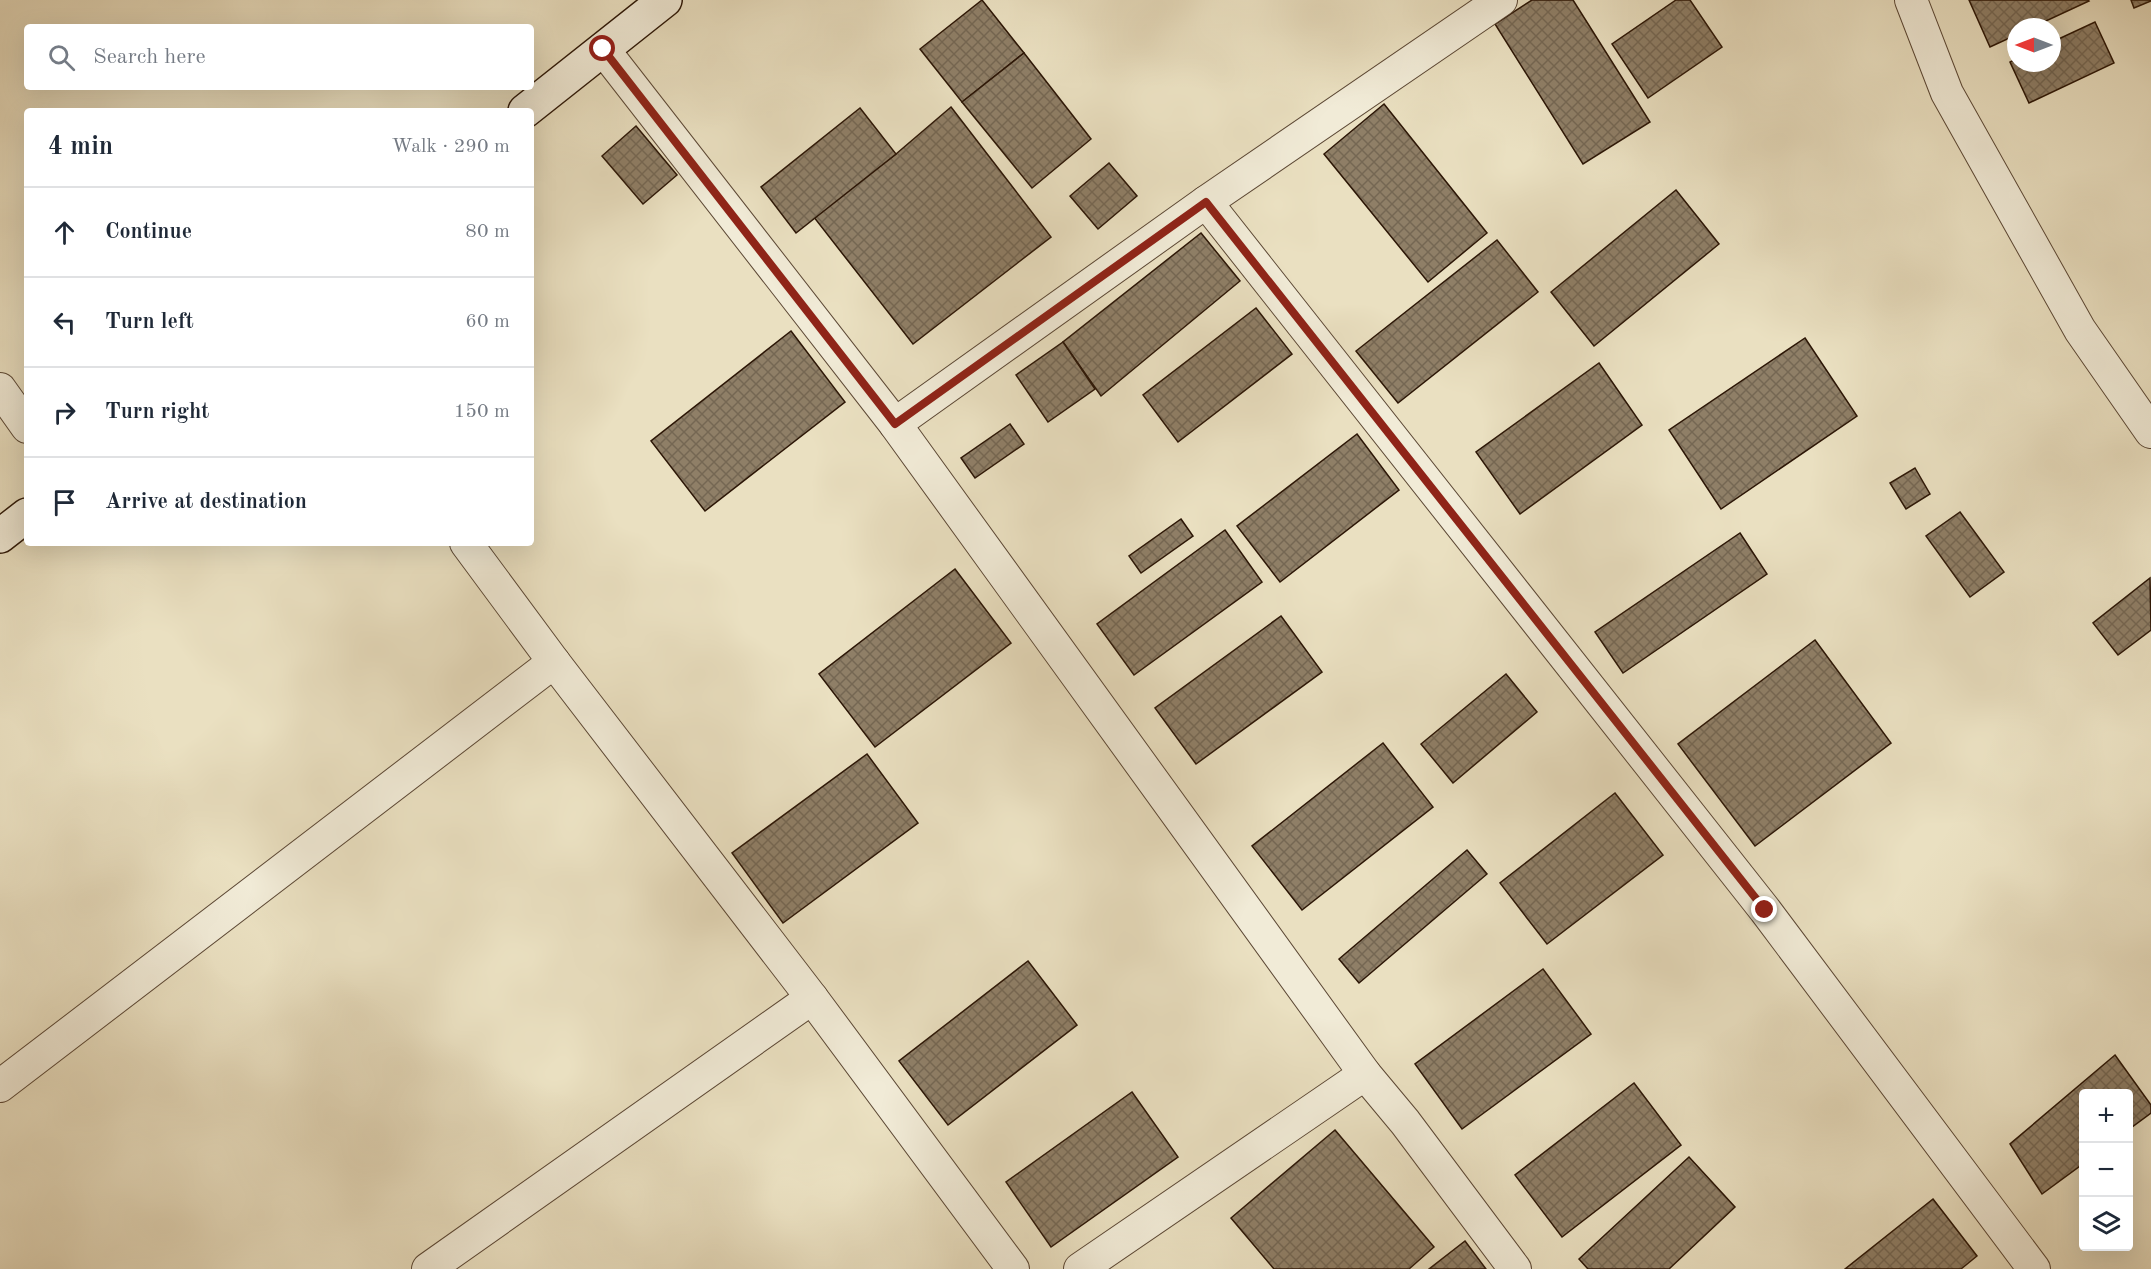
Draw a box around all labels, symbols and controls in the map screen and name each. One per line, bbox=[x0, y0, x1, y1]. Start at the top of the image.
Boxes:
north arrow bbox=[2007, 18, 2061, 72]
search box bbox=[24, 24, 534, 90]
route start bbox=[589, 35, 615, 61]
icon: search bbox=[45, 41, 78, 74]
text: Search here bbox=[93, 46, 206, 68]
text: 4 min bbox=[48, 134, 113, 160]
text: Walk · 290 m bbox=[391, 137, 510, 157]
icon: ahead bbox=[48, 216, 81, 249]
text: Continue bbox=[105, 221, 192, 243]
text: 80 m bbox=[465, 222, 510, 242]
icon: left bbox=[48, 306, 81, 339]
text: Turn left bbox=[105, 311, 194, 333]
text: 60 m bbox=[465, 312, 510, 332]
icon: right bbox=[48, 396, 81, 429]
text: Turn right bbox=[105, 401, 209, 423]
text: 150 m bbox=[454, 402, 510, 422]
icon: arrive bbox=[48, 486, 81, 519]
text: Arrive at destination bbox=[105, 491, 307, 513]
route end bbox=[1751, 896, 1777, 922]
map controls bbox=[2079, 1089, 2133, 1251]
button: + bbox=[2079, 1089, 2133, 1143]
button: − bbox=[2079, 1143, 2133, 1197]
button: layers bbox=[2079, 1197, 2133, 1251]

